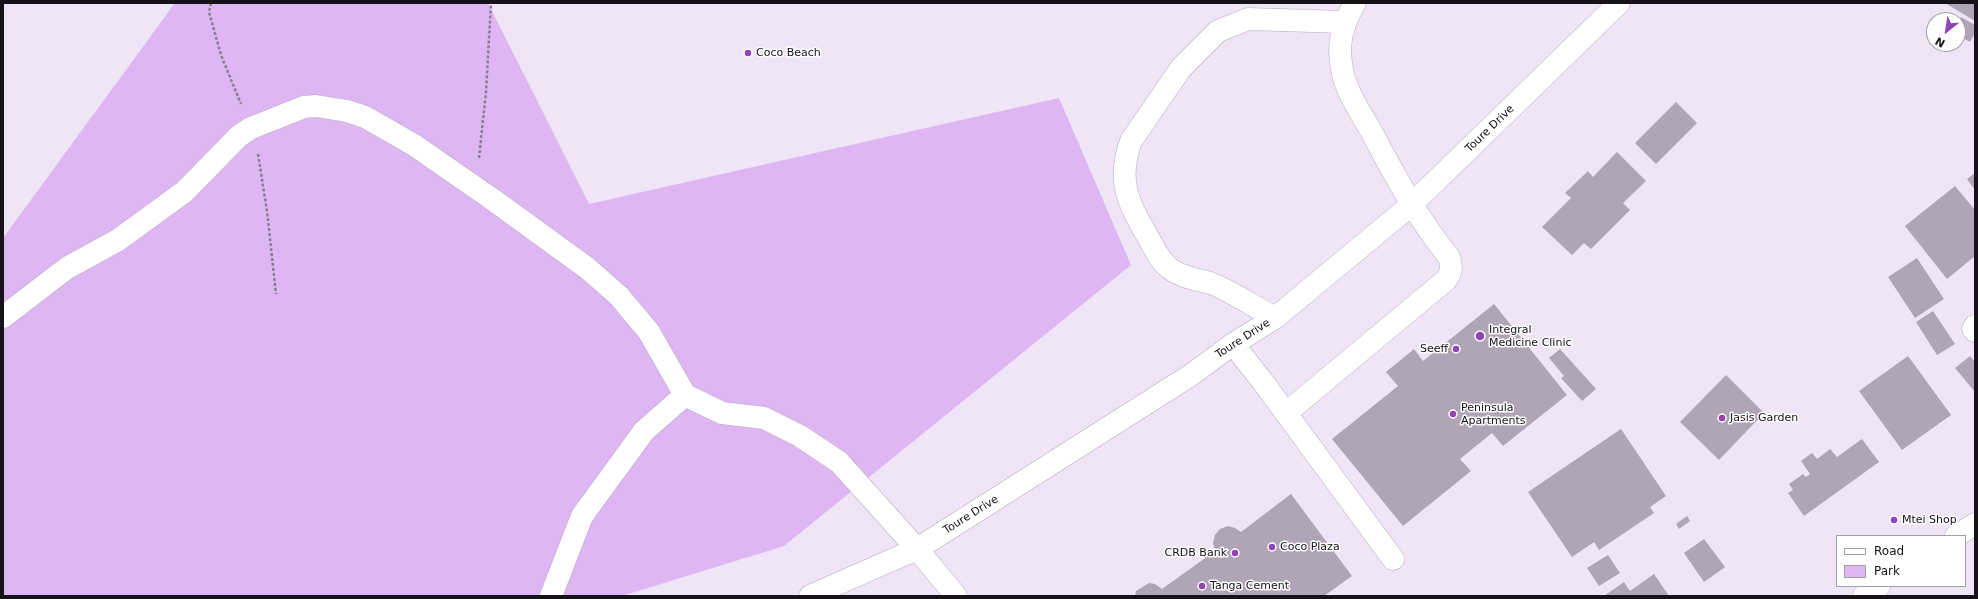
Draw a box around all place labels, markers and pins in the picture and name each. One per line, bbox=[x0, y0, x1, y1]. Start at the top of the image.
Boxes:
place label: Coco Beach bbox=[756, 46, 821, 60]
marker: Coco Beach bbox=[743, 48, 753, 58]
place label: Integral Medicine Clinic bbox=[1489, 323, 1572, 349]
marker: Integral Medicine Clinic bbox=[1474, 330, 1486, 342]
place label: Seeff bbox=[1420, 342, 1448, 356]
marker: Seeff bbox=[1451, 344, 1461, 354]
place label: Peninsula Apartments bbox=[1461, 401, 1526, 427]
marker: Peninsula Apartments bbox=[1448, 409, 1458, 419]
place label: Jasis Garden bbox=[1730, 411, 1798, 425]
marker: Jasis Garden bbox=[1717, 413, 1727, 423]
place label: Mtei Shop bbox=[1902, 513, 1957, 527]
marker: Mtei Shop bbox=[1889, 515, 1899, 525]
place label: Coco Plaza bbox=[1280, 540, 1340, 554]
marker: Coco Plaza bbox=[1267, 542, 1277, 552]
place label: CRDB Bank bbox=[1165, 546, 1227, 560]
marker: CRDB Bank bbox=[1230, 548, 1240, 558]
place label: Tanga Cement bbox=[1210, 579, 1289, 593]
marker: Tanga Cement bbox=[1197, 581, 1207, 591]

